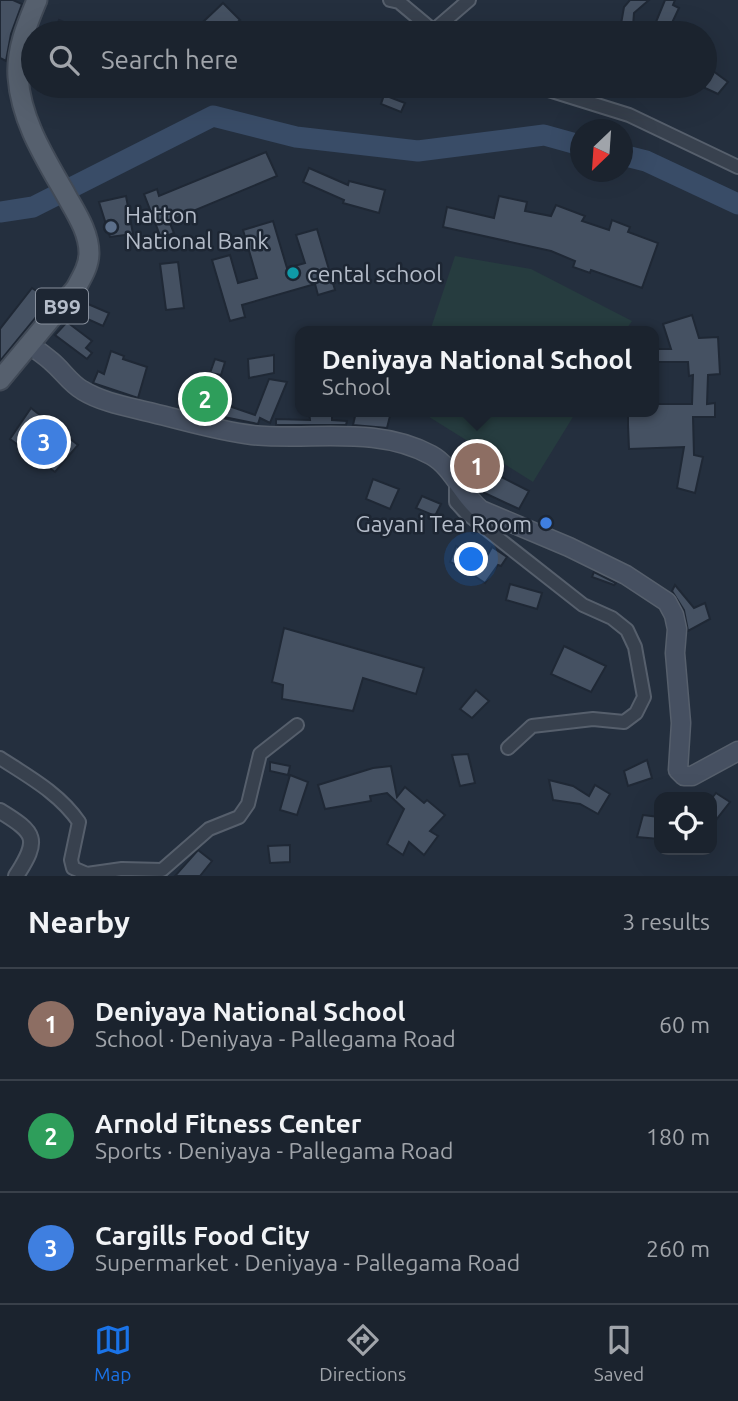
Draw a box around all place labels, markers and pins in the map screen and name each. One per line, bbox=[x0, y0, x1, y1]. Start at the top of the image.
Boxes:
place label: Hatton National Bank bbox=[125, 202, 269, 253]
marker: Hatton National Bank bbox=[103, 219, 119, 235]
place label: cental school bbox=[307, 261, 442, 286]
marker: cental school bbox=[285, 265, 301, 281]
pin: 2 bbox=[182, 373, 228, 425]
pin: 3 bbox=[21, 416, 67, 468]
pin: 1 bbox=[454, 440, 500, 492]
place label: Gayani Tea Room bbox=[356, 511, 532, 536]
marker: Gayani Tea Room bbox=[538, 515, 554, 531]

